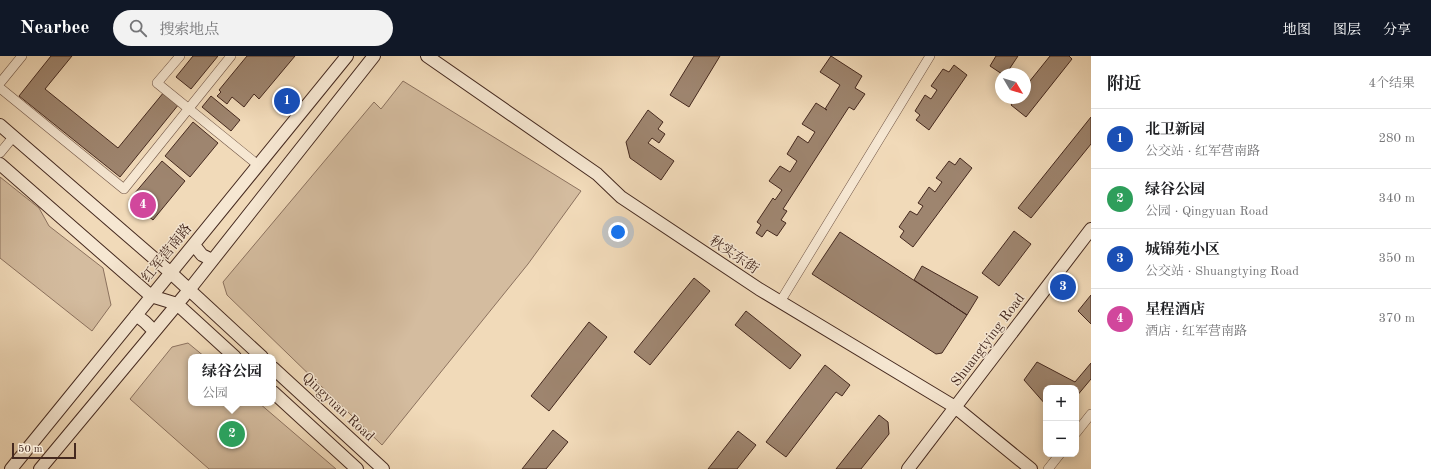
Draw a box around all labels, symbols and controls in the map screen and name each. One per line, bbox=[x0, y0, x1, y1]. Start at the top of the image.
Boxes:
search box bbox=[113, 10, 393, 46]
icon: search bbox=[127, 17, 149, 39]
text: Nearbee bbox=[20, 19, 89, 38]
text: 搜索地点 bbox=[159, 23, 219, 38]
text: 地图 bbox=[1283, 23, 1311, 37]
text: 图层 bbox=[1333, 23, 1361, 37]
text: 分享 bbox=[1383, 23, 1411, 37]
north arrow bbox=[995, 68, 1031, 104]
text: 附近 bbox=[1107, 76, 1141, 93]
text: 4个结果 bbox=[1368, 77, 1415, 90]
pin: 1 bbox=[274, 86, 300, 116]
text: 北卫新园 bbox=[1145, 123, 1205, 138]
text: 1 bbox=[1116, 132, 1124, 145]
text: 280 m bbox=[1378, 132, 1415, 145]
text: 公交站 · 红军营南路 bbox=[1145, 145, 1260, 158]
text: 绿谷公园 bbox=[1145, 183, 1205, 198]
pin: 4 bbox=[130, 190, 156, 220]
text: 2 bbox=[1116, 192, 1124, 205]
text: 340 m bbox=[1378, 192, 1415, 205]
text: 公园 · Qingyuan Road bbox=[1145, 205, 1268, 218]
street label: 红军营南路 bbox=[139, 221, 194, 285]
your location bbox=[608, 222, 628, 242]
street label: 秋实东街 bbox=[707, 233, 762, 276]
text: 城锦苑小区 bbox=[1145, 243, 1220, 258]
text: 3 bbox=[1116, 252, 1124, 265]
text: 350 m bbox=[1378, 252, 1415, 265]
text: 公交站 · Shuangtying Road bbox=[1145, 265, 1299, 278]
pin: 3 bbox=[1050, 272, 1076, 302]
street label: Shuangtying Road bbox=[949, 291, 1027, 389]
text: 星程酒店 bbox=[1145, 303, 1205, 318]
text: 4 bbox=[1116, 312, 1124, 325]
text: 370 m bbox=[1378, 312, 1415, 325]
text: 酒店 · 红军营南路 bbox=[1145, 325, 1247, 338]
popup bbox=[188, 354, 276, 406]
text: 绿谷公园 bbox=[202, 365, 262, 380]
street label: Qingyuan Road bbox=[299, 370, 377, 444]
map controls bbox=[1043, 385, 1079, 457]
button: + bbox=[1043, 385, 1079, 421]
text: 公园 bbox=[202, 387, 228, 400]
pin: 2 bbox=[219, 419, 245, 449]
button: − bbox=[1043, 421, 1079, 457]
scale bar bbox=[12, 441, 76, 460]
text: 50 m bbox=[18, 444, 43, 455]

